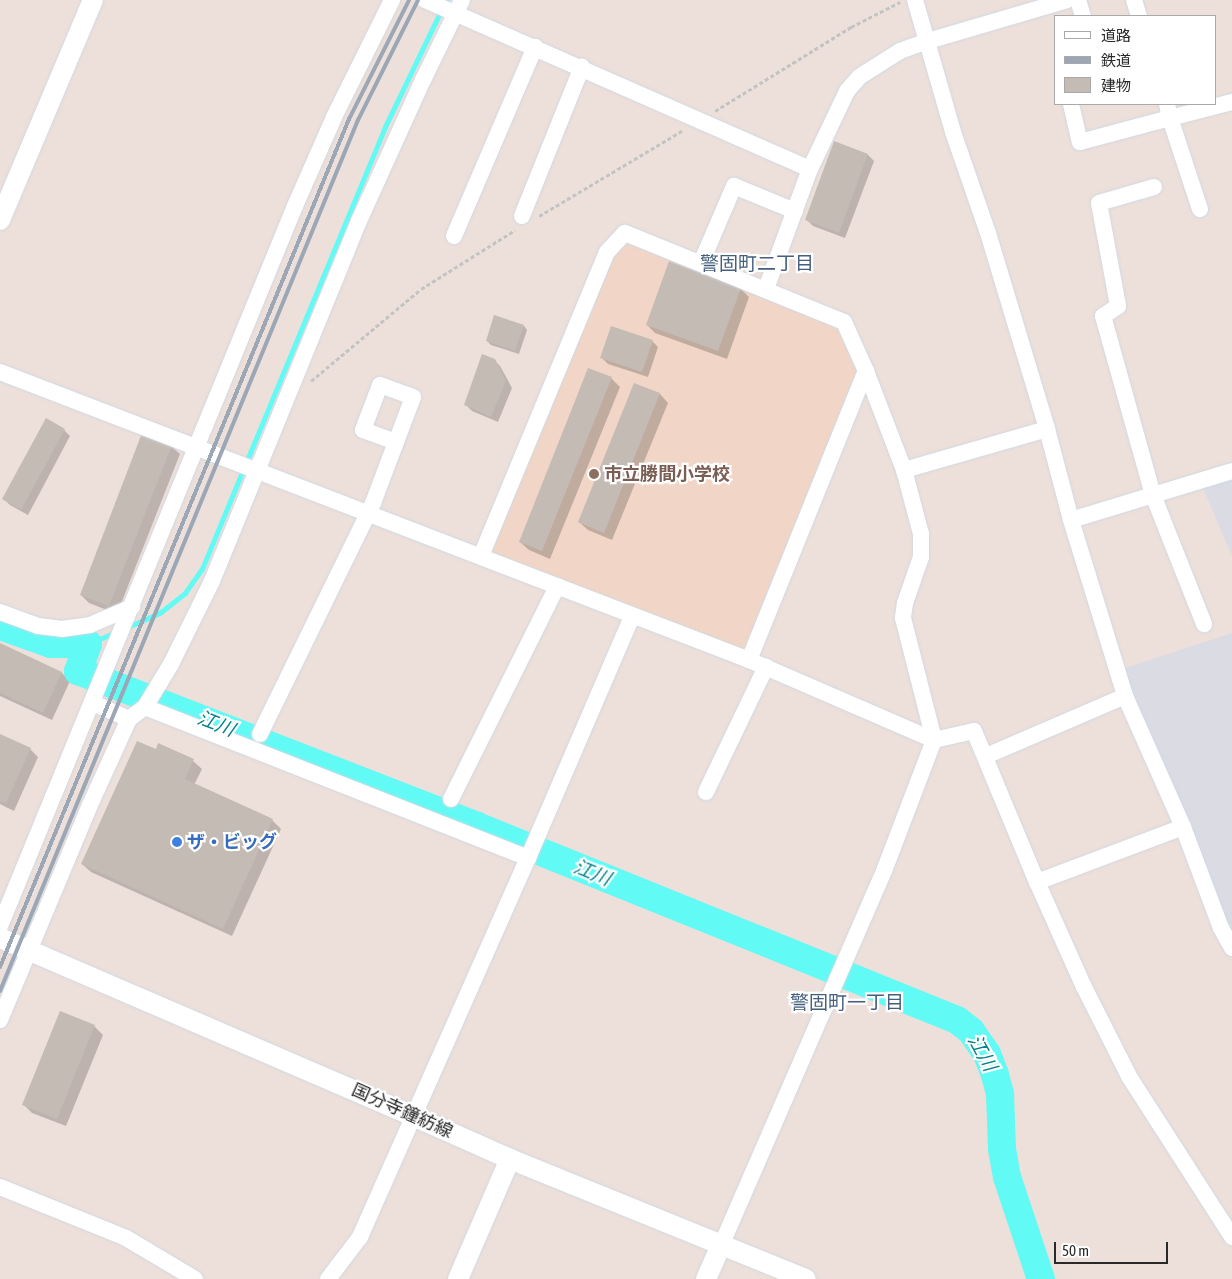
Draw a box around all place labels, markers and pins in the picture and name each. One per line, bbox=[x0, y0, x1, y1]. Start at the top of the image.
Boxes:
place label: 市立勝間小学校 bbox=[604, 463, 730, 485]
marker: 市立勝間小学校 bbox=[588, 468, 600, 480]
place label: ザ・ビッグ bbox=[187, 831, 277, 853]
marker: ザ・ビッグ bbox=[171, 836, 183, 848]

